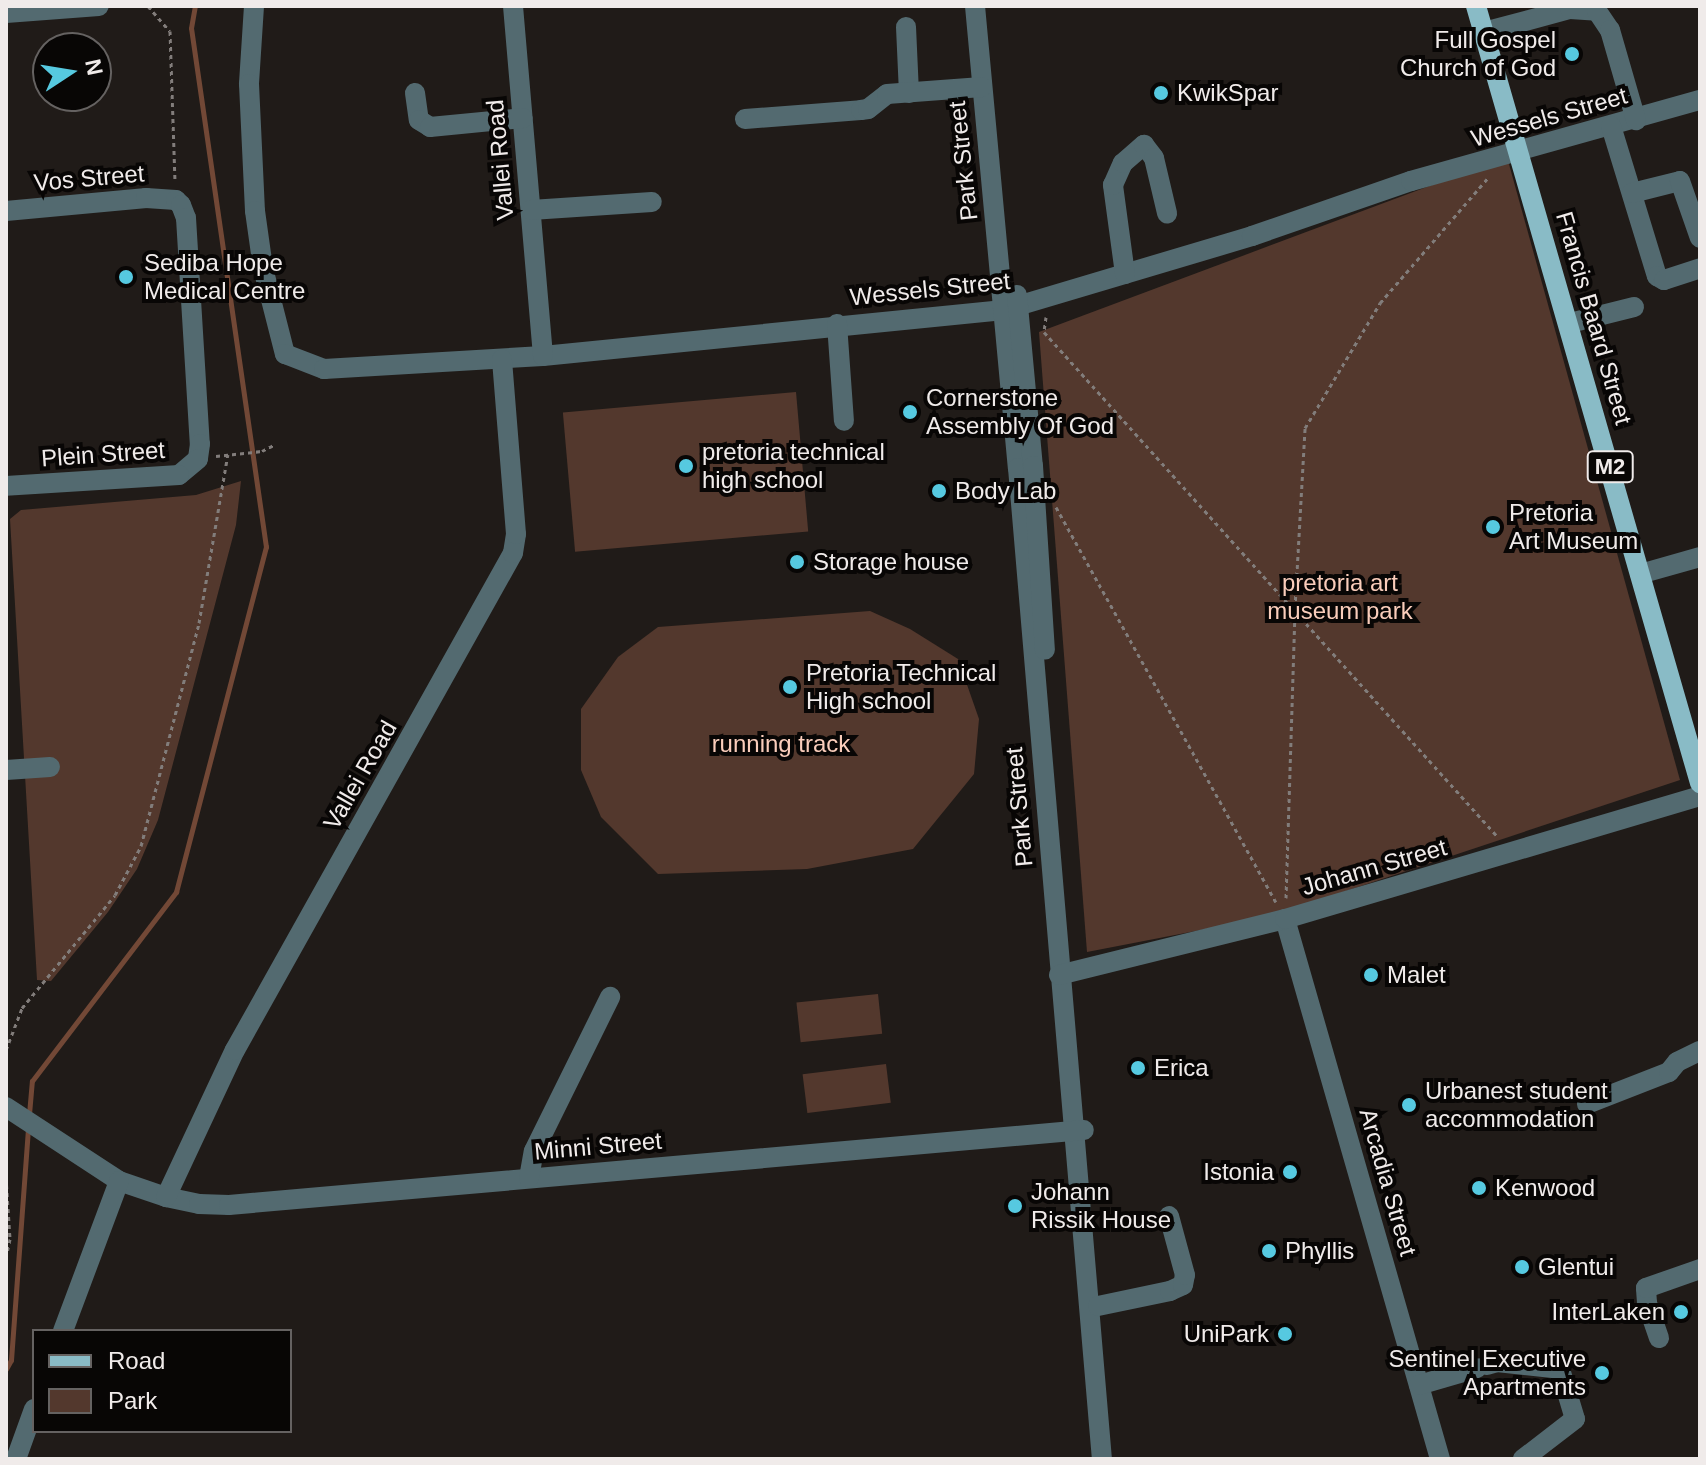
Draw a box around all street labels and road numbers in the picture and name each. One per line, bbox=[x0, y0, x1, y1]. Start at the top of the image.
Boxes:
street label: Wessels Street bbox=[1468, 81, 1630, 153]
street label: Vallei Road bbox=[480, 98, 520, 222]
street label: Park Street bbox=[942, 100, 984, 222]
street label: Vos Street bbox=[33, 159, 145, 197]
street label: Francis Baard Street bbox=[1550, 208, 1638, 428]
street label: Wessels Street bbox=[848, 266, 1012, 312]
street label: Plein Street bbox=[40, 435, 166, 473]
road number: M2 bbox=[1586, 449, 1634, 485]
street label: Vallei Road bbox=[317, 715, 403, 835]
street label: Park Street bbox=[999, 746, 1039, 868]
street label: Johann Street bbox=[1298, 833, 1450, 901]
street label: Arcadia Street bbox=[1353, 1105, 1423, 1259]
street label: Minni Street bbox=[533, 1126, 663, 1166]

